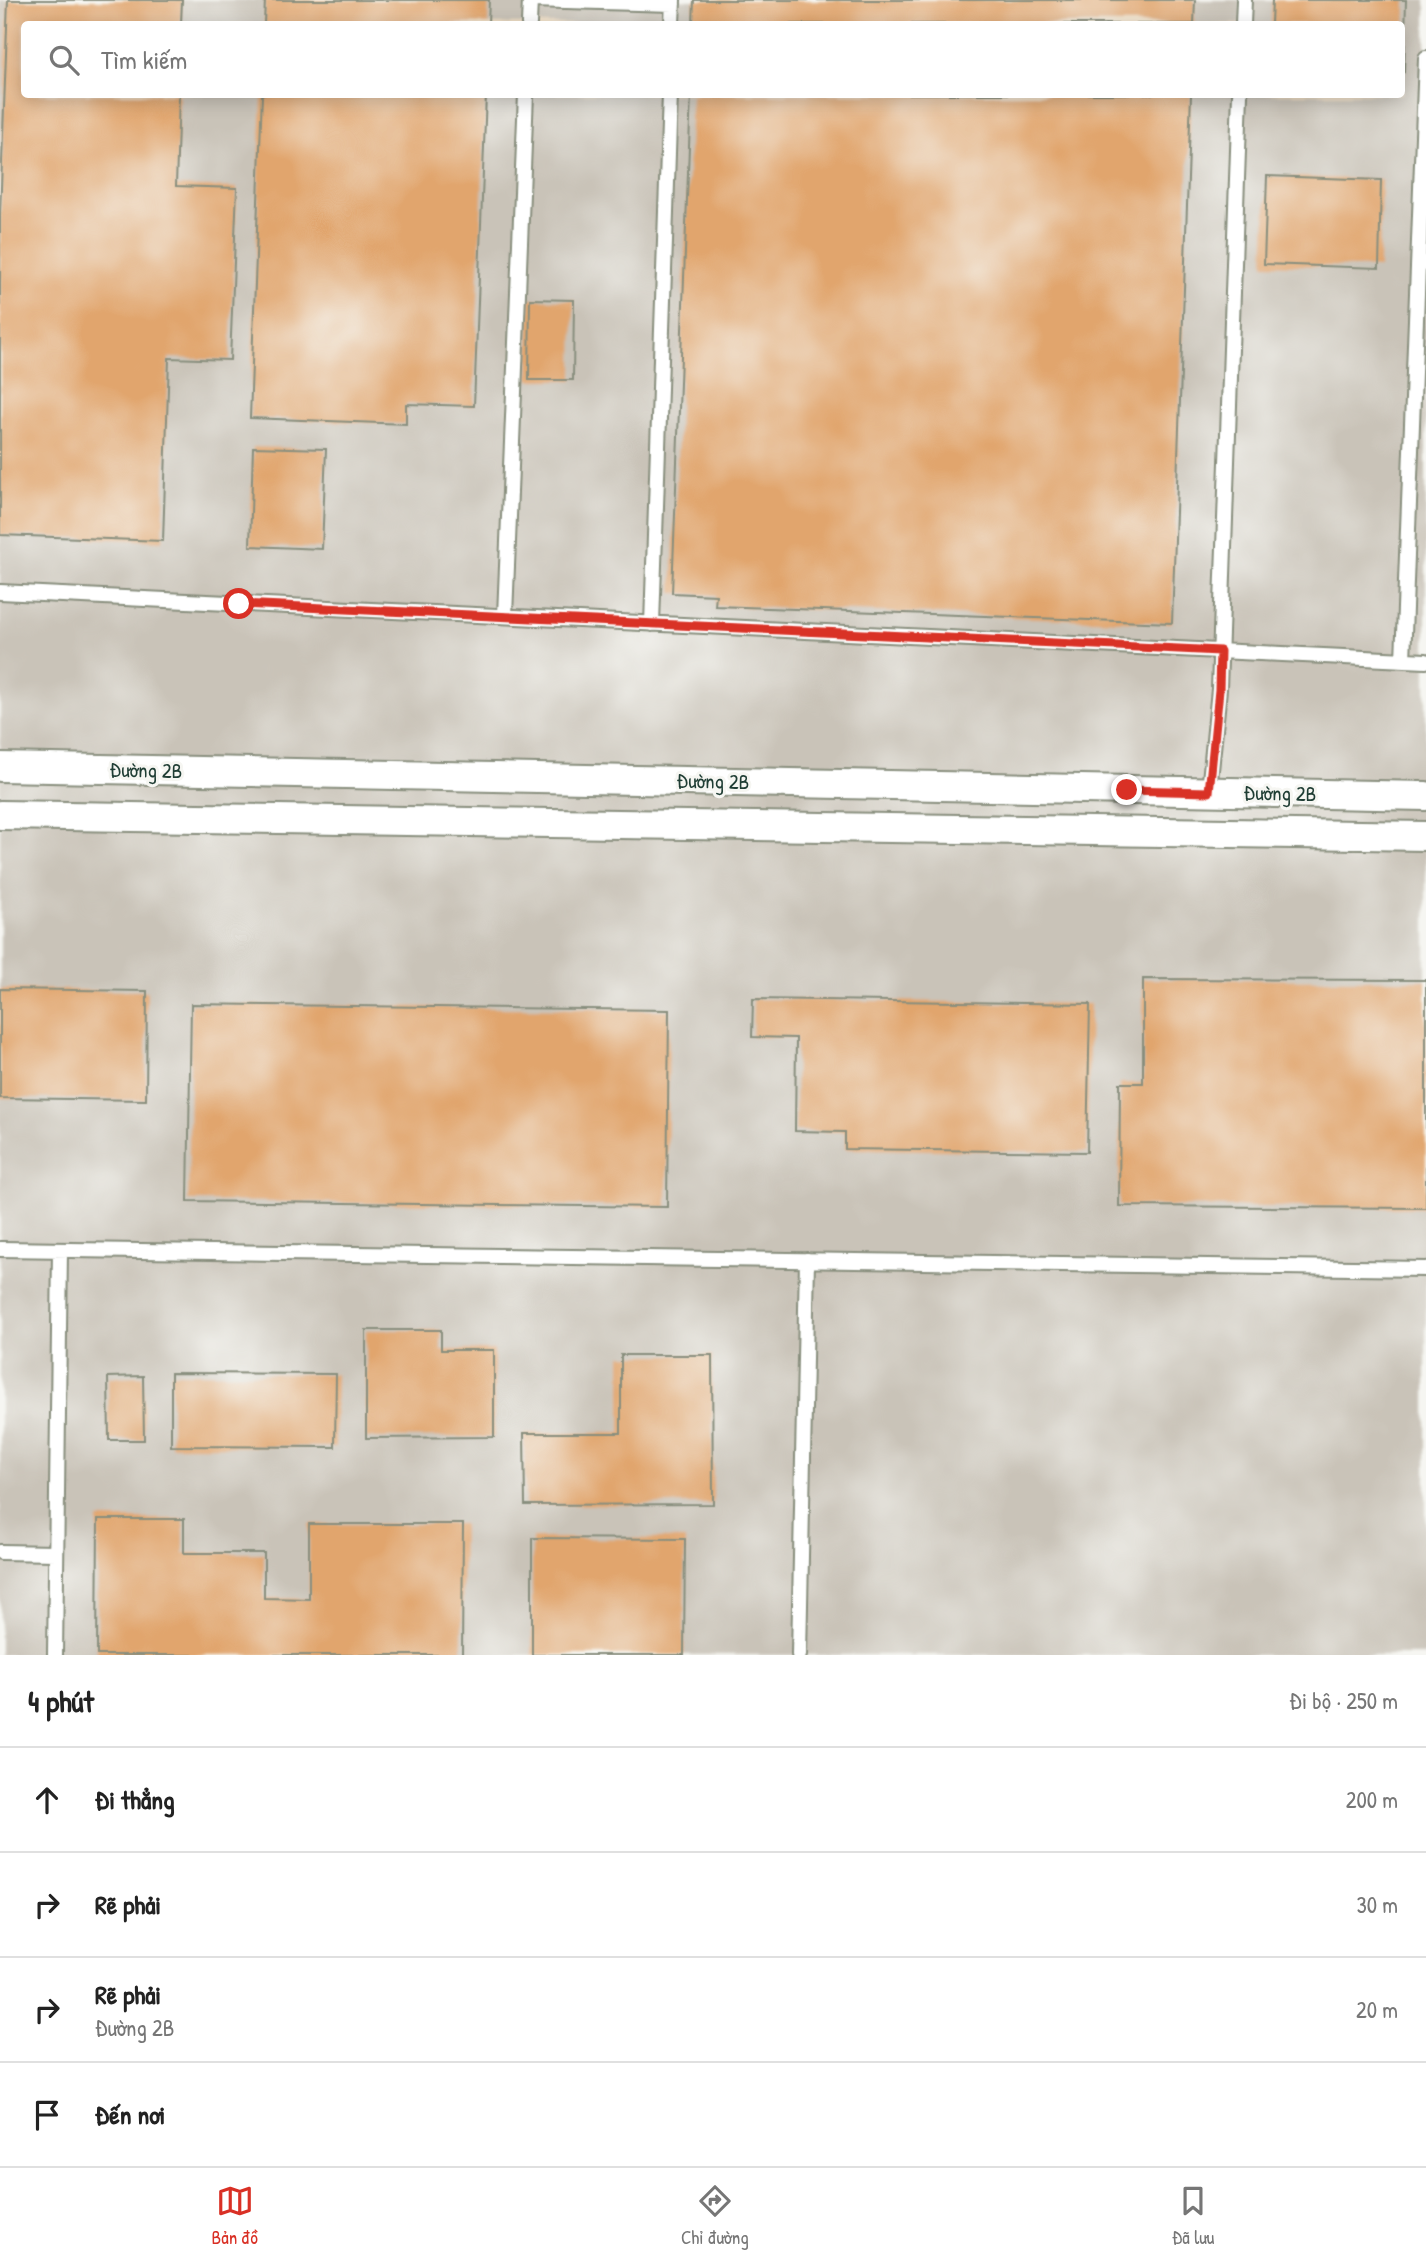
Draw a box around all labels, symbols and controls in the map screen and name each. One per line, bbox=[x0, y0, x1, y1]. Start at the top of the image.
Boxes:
search box bbox=[21, 21, 1405, 98]
icon: search bbox=[45, 41, 83, 79]
text: Tìm kiếm bbox=[101, 42, 187, 77]
route start bbox=[223, 588, 254, 619]
street label: Đường 2B bbox=[109, 755, 183, 785]
street label: Đường 2B bbox=[676, 766, 750, 796]
route end bbox=[1111, 774, 1142, 805]
street label: Đường 2B bbox=[1243, 778, 1317, 808]
text: 4 phút bbox=[28, 1681, 94, 1721]
text: Đi bộ · 250 m bbox=[1289, 1685, 1398, 1716]
icon: ahead bbox=[28, 1781, 66, 1819]
text: Đi thẳng bbox=[95, 1782, 174, 1817]
text: 200 m bbox=[1346, 1784, 1398, 1815]
icon: right bbox=[28, 1886, 66, 1924]
text: Rẽ phải bbox=[95, 1887, 161, 1922]
text: 30 m bbox=[1356, 1889, 1398, 1920]
text: Rẽ phải bbox=[95, 1977, 161, 2012]
icon: right bbox=[28, 1991, 66, 2029]
text: 20 m bbox=[1356, 1994, 1398, 2025]
text: Đường 2B bbox=[95, 2012, 174, 2043]
icon: arrive bbox=[28, 2096, 66, 2134]
text: Đến nơi bbox=[95, 2097, 165, 2132]
tab: Bản đồ bbox=[212, 2182, 258, 2250]
tab: Chỉ đường bbox=[681, 2182, 749, 2250]
tab: Đã lưu bbox=[1172, 2182, 1214, 2250]

